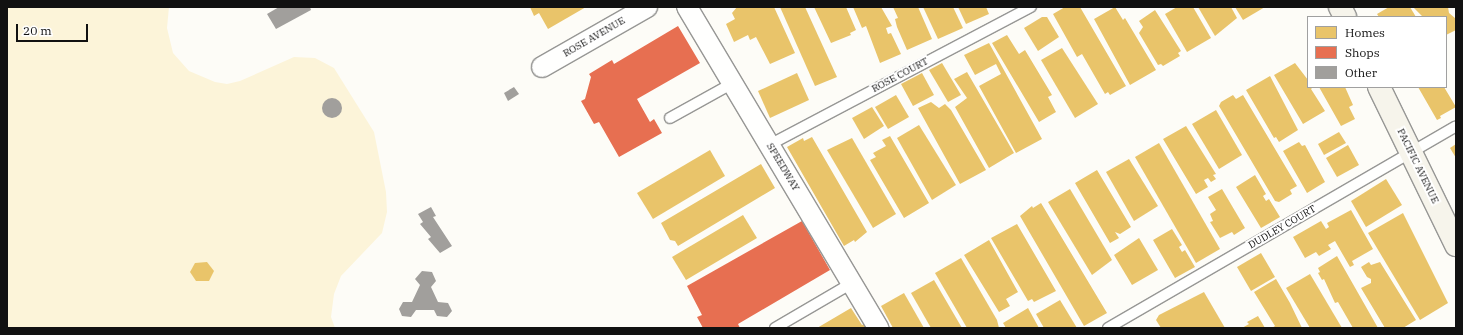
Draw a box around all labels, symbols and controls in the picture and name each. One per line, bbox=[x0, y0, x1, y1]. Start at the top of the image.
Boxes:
street label: ROSE AVENUE bbox=[561, 14, 627, 60]
scale bar bbox=[18, 16, 90, 42]
legend bbox=[1307, 16, 1447, 88]
text: 20 m bbox=[23, 23, 52, 38]
text: Homes bbox=[1345, 25, 1385, 40]
text: Shops bbox=[1345, 45, 1380, 60]
street label: ROSE COURT bbox=[870, 55, 930, 95]
text: Other bbox=[1345, 65, 1377, 80]
street label: PACIFIC AVENUE bbox=[1395, 127, 1441, 205]
street label: SPEEDWAY bbox=[764, 141, 802, 193]
street label: DUDLEY COURT bbox=[1246, 203, 1318, 251]

